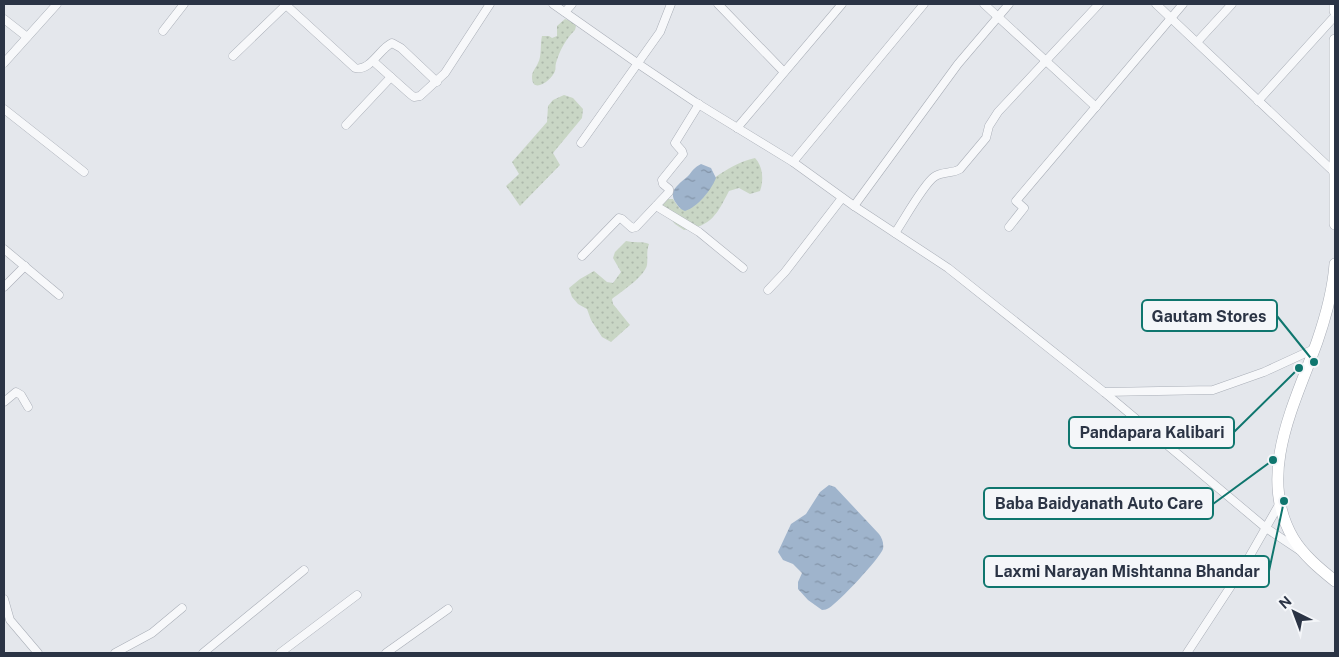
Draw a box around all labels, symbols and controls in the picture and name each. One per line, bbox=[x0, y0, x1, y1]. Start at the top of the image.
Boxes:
callout: Gautam Stores bbox=[1142, 300, 1277, 331]
text: Gautam Stores bbox=[1151, 307, 1267, 326]
callout: Pandapara Kalibari bbox=[1069, 417, 1234, 448]
text: Pandapara Kalibari bbox=[1080, 423, 1224, 442]
callout: Baba Baidyanath Auto Care bbox=[984, 488, 1213, 519]
text: Baba Baidyanath Auto Care bbox=[995, 494, 1203, 513]
callout: Laxmi Narayan Mishtanna Bhandar bbox=[984, 556, 1269, 587]
text: Laxmi Narayan Mishtanna Bhandar bbox=[994, 562, 1260, 581]
north arrow bbox=[1269, 587, 1319, 637]
text: N bbox=[1276, 593, 1295, 612]

